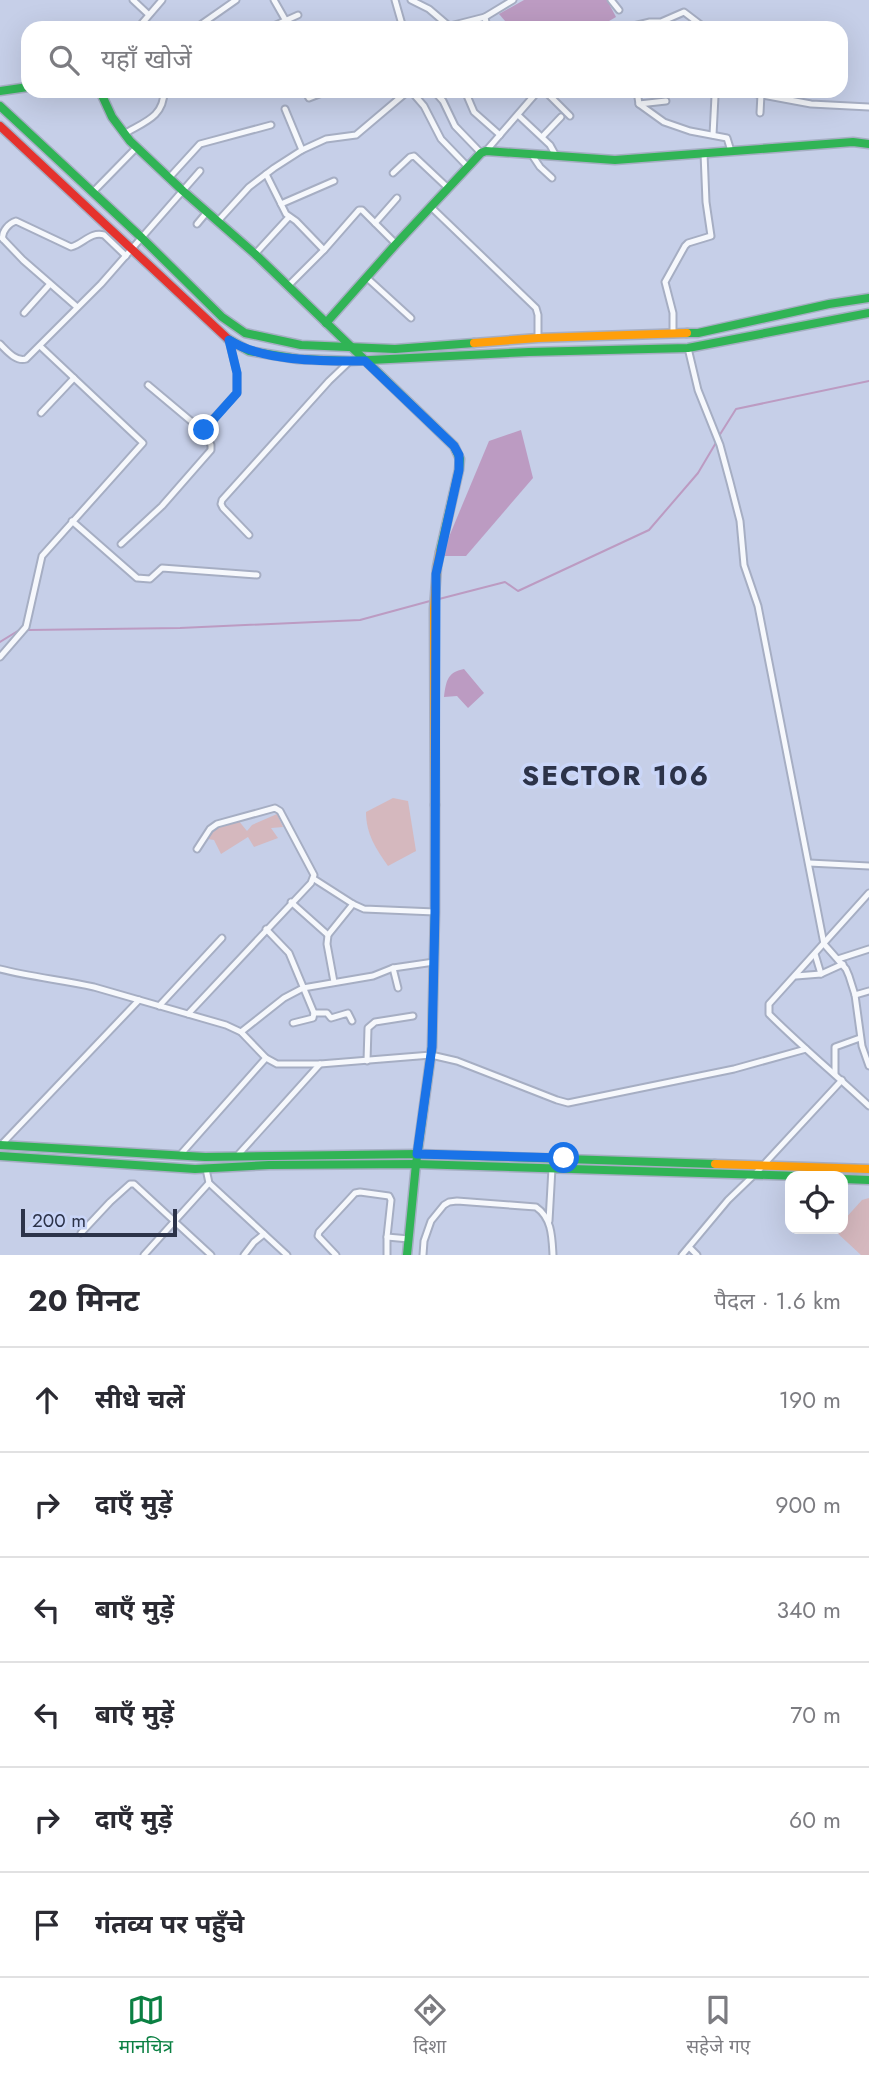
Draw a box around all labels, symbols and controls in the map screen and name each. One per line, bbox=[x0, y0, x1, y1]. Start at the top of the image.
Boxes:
search box bbox=[21, 21, 848, 98]
text: यहाँ खोजें bbox=[101, 40, 192, 78]
icon: search bbox=[45, 41, 83, 79]
route end bbox=[188, 414, 219, 445]
district label: SECTOR 106 bbox=[522, 755, 710, 796]
route start bbox=[548, 1142, 579, 1173]
map controls bbox=[785, 1171, 848, 1234]
button: locate bbox=[785, 1171, 848, 1234]
scale bar bbox=[21, 1206, 177, 1238]
text: 200 m bbox=[32, 1207, 86, 1234]
text: 20 मिनट bbox=[28, 1279, 140, 1322]
text: पैदल · 1.6 km bbox=[714, 1284, 841, 1318]
text: सीधे चलें bbox=[95, 1380, 185, 1418]
icon: ahead bbox=[28, 1381, 66, 1419]
text: 190 m bbox=[779, 1383, 841, 1417]
text: दाएँ मुड़ें bbox=[95, 1485, 173, 1523]
icon: right bbox=[28, 1486, 66, 1524]
text: 900 m bbox=[775, 1488, 841, 1522]
text: बाएँ मुड़ें bbox=[95, 1590, 174, 1628]
icon: left bbox=[28, 1591, 66, 1629]
text: 340 m bbox=[776, 1593, 841, 1627]
text: बाएँ मुड़ें bbox=[95, 1695, 174, 1733]
icon: left bbox=[28, 1696, 66, 1734]
text: 70 m bbox=[790, 1698, 841, 1732]
text: दाएँ मुड़ें bbox=[95, 1800, 173, 1838]
icon: right bbox=[28, 1801, 66, 1839]
text: 60 m bbox=[789, 1803, 841, 1837]
text: गंतव्य पर पहुँचे bbox=[95, 1905, 244, 1943]
icon: arrive bbox=[28, 1906, 66, 1944]
tab: मानचित्र bbox=[119, 1991, 173, 2061]
tab: दिशा bbox=[411, 1991, 449, 2061]
tab: सहेजे गए bbox=[686, 1991, 750, 2061]

